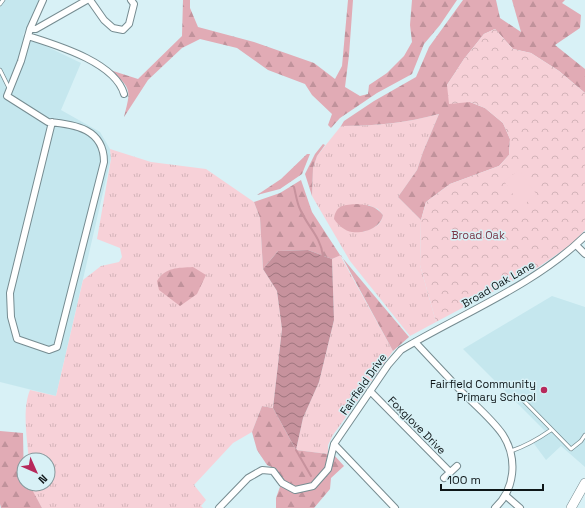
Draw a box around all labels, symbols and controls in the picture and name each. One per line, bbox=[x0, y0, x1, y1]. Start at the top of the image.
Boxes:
park label: Broad Oak bbox=[451, 228, 505, 242]
street label: Broad Oak Lane bbox=[459, 257, 537, 311]
street label: Fairfield Drive bbox=[337, 351, 389, 417]
place label: Fairfield Community Primary School bbox=[430, 377, 536, 404]
marker: Fairfield Community Primary School bbox=[539, 385, 549, 395]
street label: Foxglove Drive bbox=[385, 393, 449, 457]
north arrow bbox=[16, 452, 56, 492]
scale bar bbox=[441, 466, 543, 492]
text: N bbox=[36, 472, 51, 487]
text: 100 m bbox=[447, 472, 481, 488]

